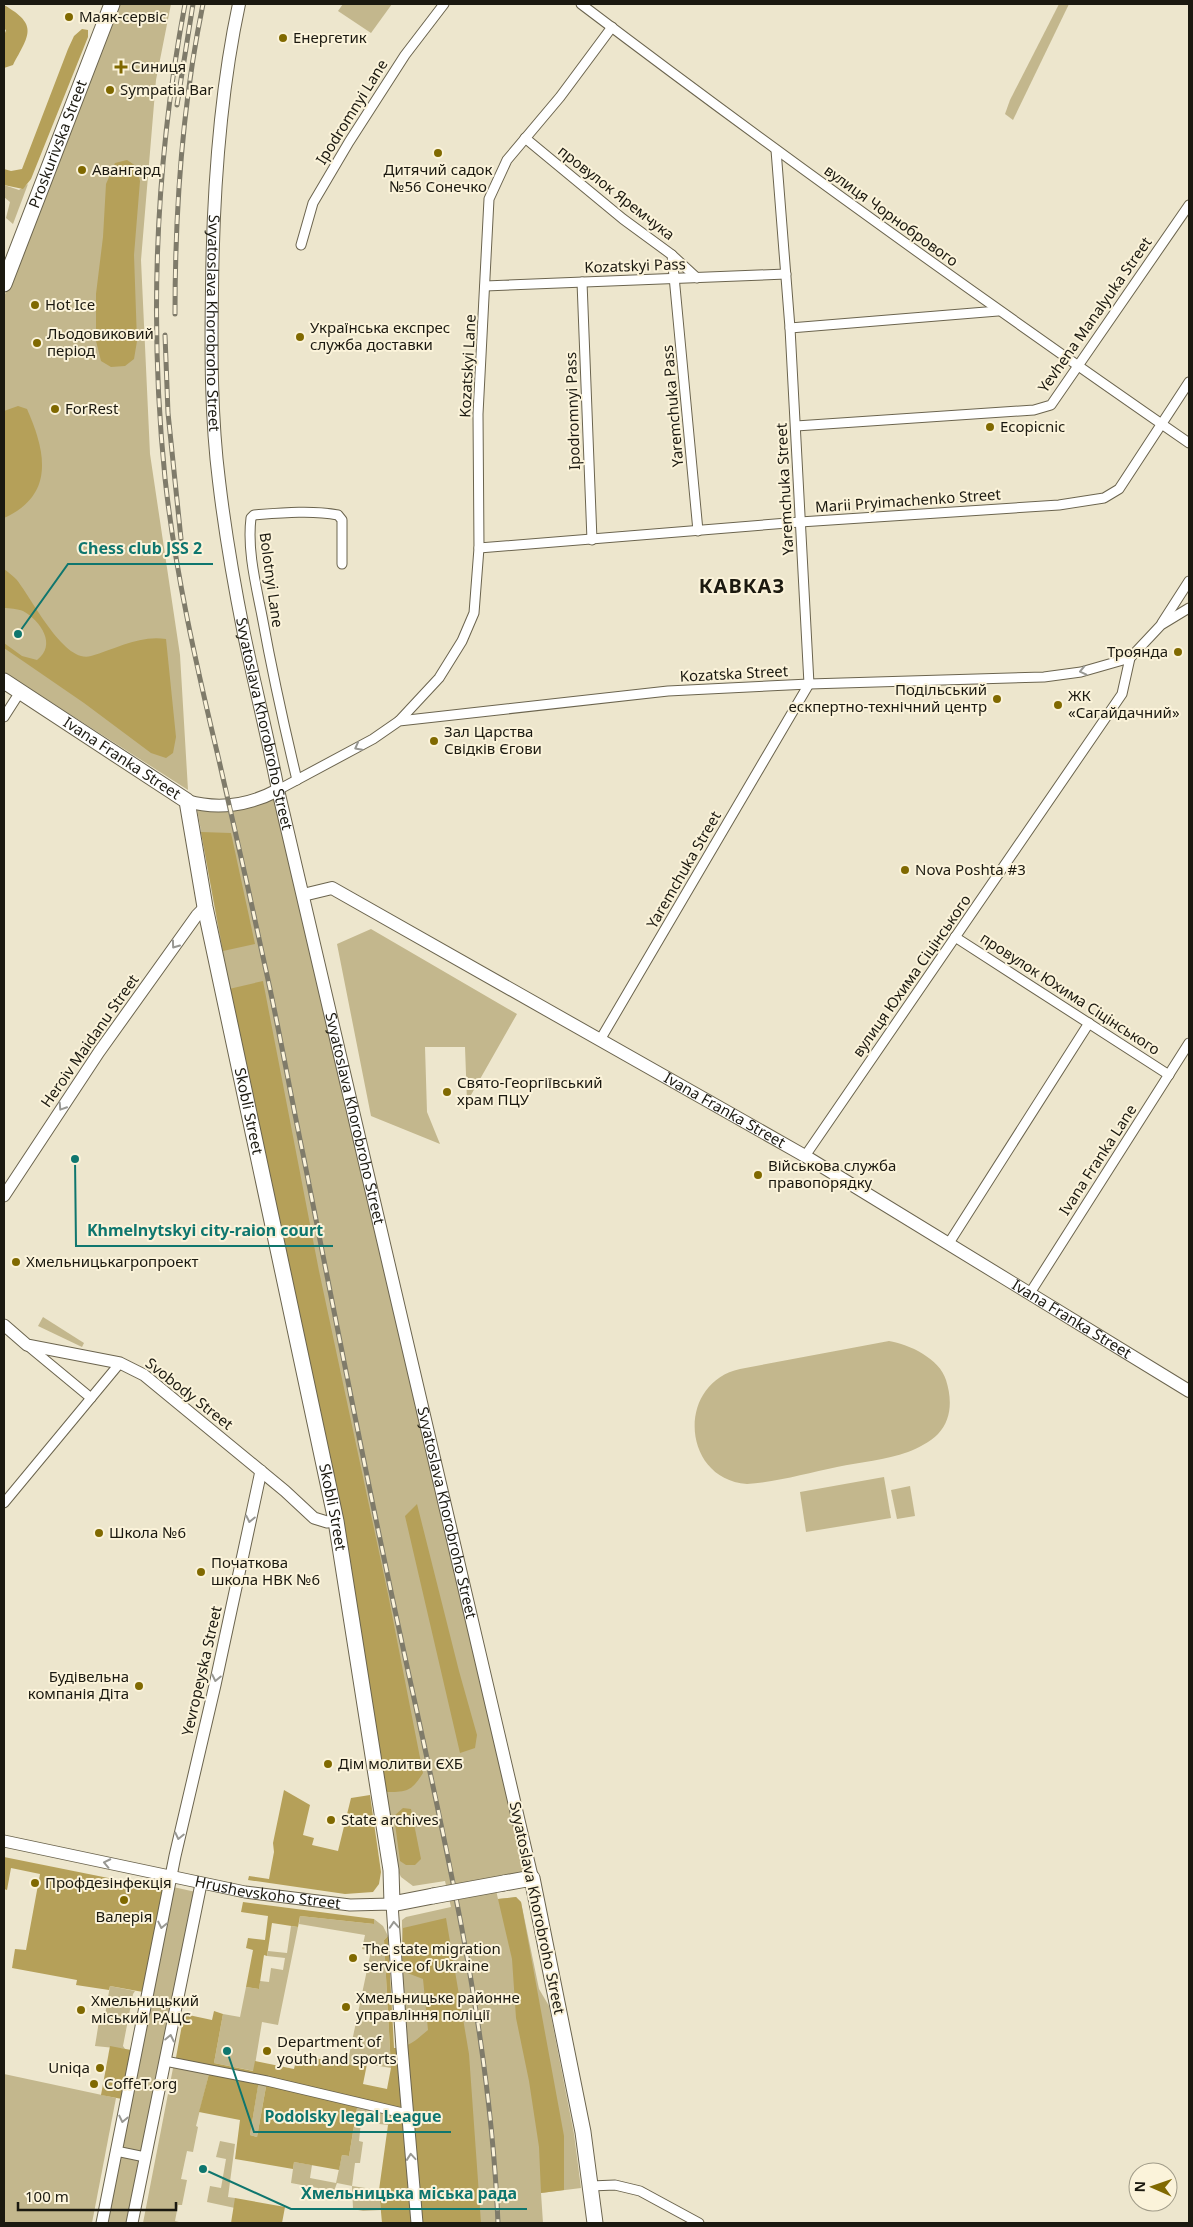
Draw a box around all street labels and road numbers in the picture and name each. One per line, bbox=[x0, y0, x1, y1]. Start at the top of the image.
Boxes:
street label: Ipodromnyi Lane bbox=[311, 55, 392, 168]
street label: Proskurivska Street bbox=[23, 76, 91, 211]
street label: провулок Яремчука bbox=[554, 140, 679, 244]
street label: вулиця Чорнобрового bbox=[821, 160, 963, 271]
street label: Svyatoslava Khorobroho Street bbox=[203, 214, 225, 433]
street label: Yevhena Manalyuka Street bbox=[1033, 232, 1156, 396]
street label: Kozatskyi Pass bbox=[584, 253, 686, 277]
street label: Kozatskyi Lane bbox=[454, 314, 480, 418]
street label: Yaremchuka Pass bbox=[657, 344, 687, 468]
street label: Ipodromnyi Pass bbox=[560, 352, 584, 470]
street label: Yaremchuka Street bbox=[771, 422, 797, 556]
street label: Marii Pryimachenko Street bbox=[814, 483, 1002, 516]
street label: Bolotnyi Lane bbox=[255, 531, 289, 629]
street label: Svyatoslava Khorobroho Street bbox=[232, 616, 298, 832]
street label: Kozatska Street bbox=[679, 660, 789, 686]
street label: Ivana Franka Street bbox=[60, 712, 185, 804]
street label: Yaremchuka Street bbox=[641, 807, 725, 932]
street label: вулиця Юхима Сіцінського bbox=[847, 890, 975, 1061]
street label: провулок Юхима Сіцінського bbox=[977, 927, 1164, 1059]
street label: Heroiv Maidanu Street bbox=[36, 970, 143, 1111]
street label: Svyatoslava Khorobroho Street bbox=[321, 1010, 390, 1227]
street label: Skobli Street bbox=[231, 1066, 269, 1157]
street label: Ivana Franka Street bbox=[661, 1067, 790, 1152]
street label: Ivana Franka Lane bbox=[1054, 1100, 1141, 1219]
street label: Ivana Franka Street bbox=[1009, 1274, 1136, 1363]
street label: Svobody Street bbox=[142, 1353, 238, 1434]
street label: Svyatoslava Khorobroho Street bbox=[413, 1405, 482, 1621]
street label: Skobli Street bbox=[315, 1462, 352, 1553]
street label: Yevropeyska Street bbox=[176, 1603, 226, 1738]
street label: Svyatoslava Khorobroho Street bbox=[506, 1800, 570, 2016]
street label: Hrushevskoho Street bbox=[193, 1871, 343, 1913]

